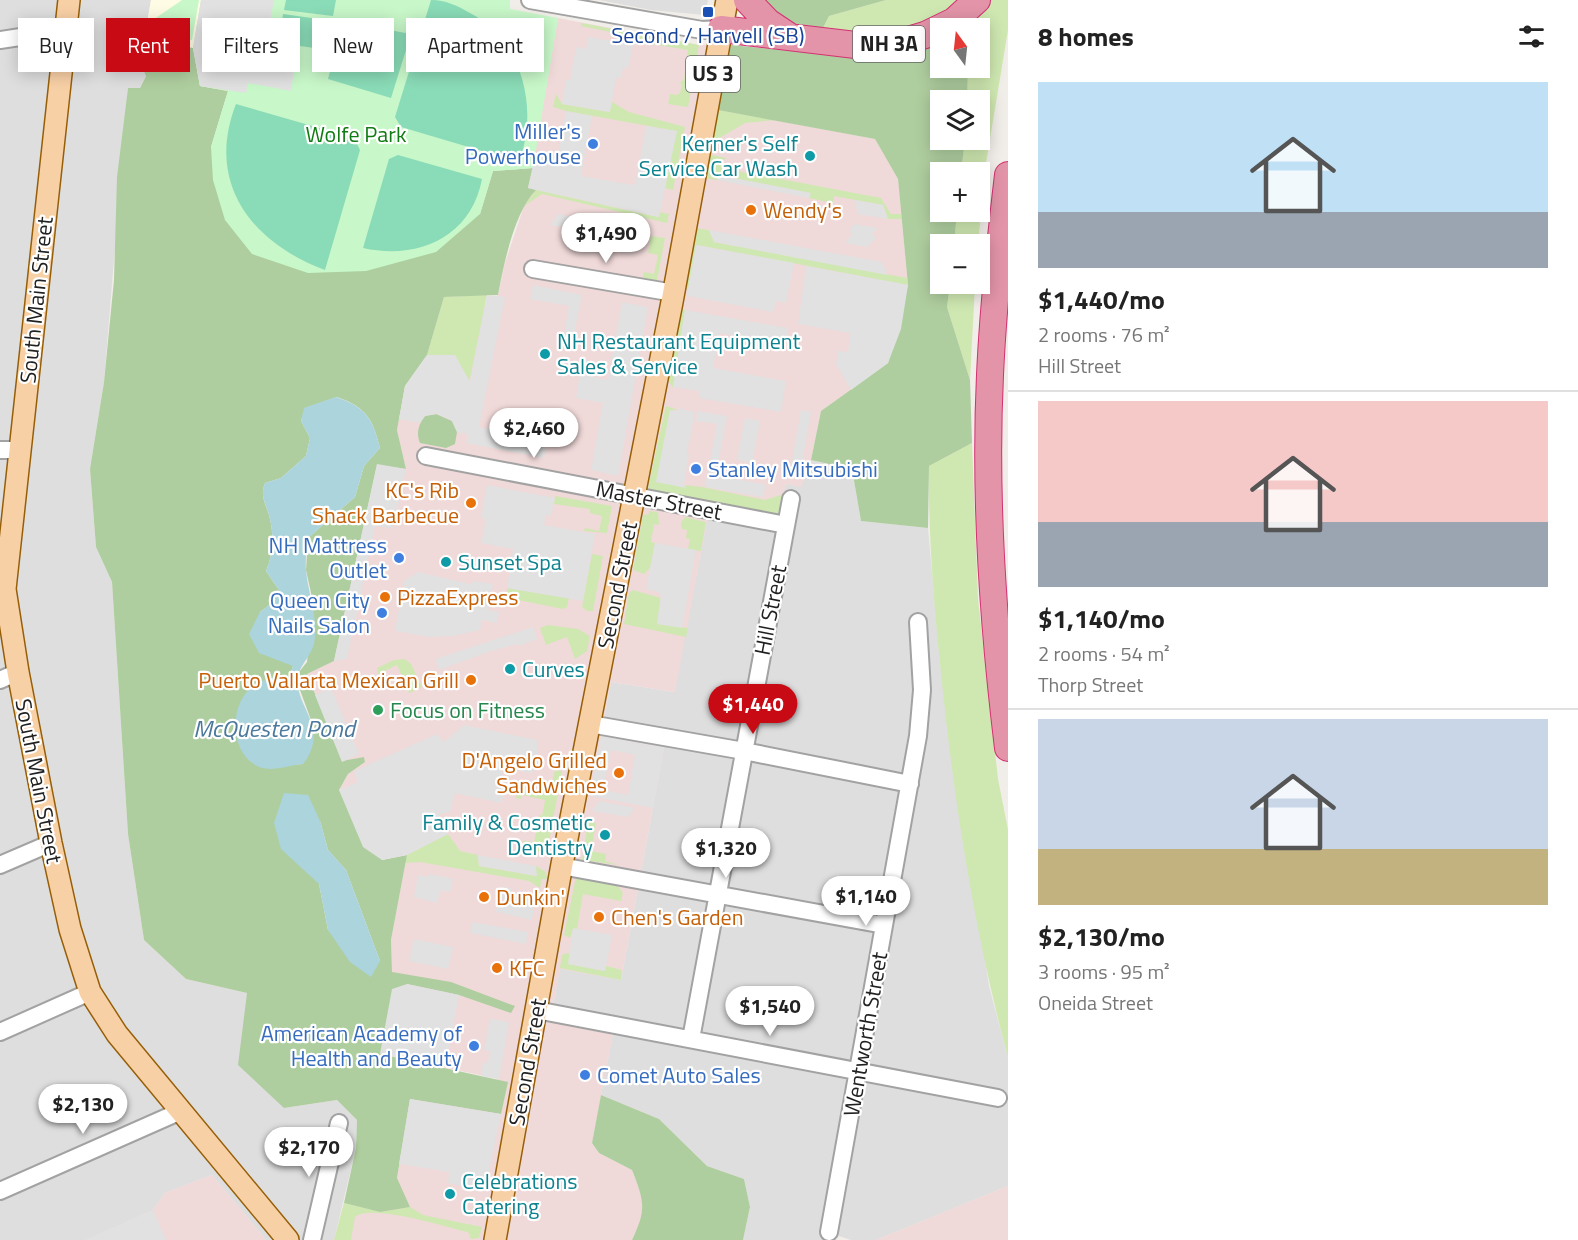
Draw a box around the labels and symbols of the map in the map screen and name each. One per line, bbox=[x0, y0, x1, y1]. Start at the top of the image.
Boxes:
marker: Second / Harvell (SB) bbox=[701, 5, 715, 19]
place label: Second / Harvell (SB) bbox=[611, 18, 805, 52]
north arrow bbox=[930, 18, 990, 78]
road number: NH 3A bbox=[853, 26, 925, 62]
road number: US 3 bbox=[686, 56, 740, 92]
place label: Miller's Powerhouse bbox=[465, 114, 581, 173]
park label: Wolfe Park bbox=[306, 117, 407, 151]
place label: Kerner's Self Service Car Wash bbox=[639, 126, 799, 185]
marker: Miller's Powerhouse bbox=[586, 137, 600, 151]
marker: Kerner's Self Service Car Wash bbox=[803, 149, 817, 163]
place label: Wendy's bbox=[763, 193, 842, 227]
marker: Wendy's bbox=[744, 203, 758, 217]
pin: $1,490 bbox=[557, 213, 655, 264]
street label: South Main Street bbox=[10, 215, 62, 385]
place label: NH Restaurant Equipment Sales & Service bbox=[557, 324, 801, 383]
marker: NH Restaurant Equipment Sales & Service bbox=[538, 347, 552, 361]
pin: $2,460 bbox=[485, 408, 583, 459]
place label: Stanley Mitsubishi bbox=[708, 452, 878, 486]
marker: Stanley Mitsubishi bbox=[689, 462, 703, 476]
street label: Master Street bbox=[593, 471, 725, 529]
place label: KC's Rib Shack Barbecue bbox=[312, 473, 459, 532]
marker: KC's Rib Shack Barbecue bbox=[464, 496, 478, 510]
street label: Second Street bbox=[588, 518, 646, 652]
place label: NH Mattress Outlet bbox=[269, 528, 387, 587]
place label: Sunset Spa bbox=[458, 545, 562, 579]
marker: NH Mattress Outlet bbox=[392, 551, 406, 565]
marker: Sunset Spa bbox=[439, 555, 453, 569]
street label: Hill Street bbox=[745, 562, 795, 658]
place label: PizzaExpress bbox=[397, 580, 519, 614]
place label: Queen City Nails Salon bbox=[268, 583, 370, 642]
marker: PizzaExpress bbox=[378, 590, 392, 604]
marker: Queen City Nails Salon bbox=[375, 606, 389, 620]
place label: Curves bbox=[522, 652, 585, 686]
marker: Curves bbox=[503, 662, 517, 676]
place label: Puerto Vallarta Mexican Grill bbox=[198, 663, 459, 697]
marker: Puerto Vallarta Mexican Grill bbox=[464, 673, 478, 687]
pin: $1,440 bbox=[704, 684, 802, 735]
place label: Focus on Fitness bbox=[390, 693, 545, 727]
street label: South Main Street bbox=[6, 696, 72, 867]
marker: Focus on Fitness bbox=[371, 703, 385, 717]
water label: McQuesten Pond bbox=[193, 710, 358, 746]
place label: D'Angelo Grilled Sandwiches bbox=[461, 743, 607, 802]
marker: D'Angelo Grilled Sandwiches bbox=[612, 766, 626, 780]
place label: Family & Cosmetic Dentistry bbox=[422, 805, 593, 864]
marker: Family & Cosmetic Dentistry bbox=[598, 828, 612, 842]
pin: $1,320 bbox=[677, 828, 775, 879]
pin: $1,140 bbox=[817, 876, 915, 927]
place label: Dunkin' bbox=[496, 880, 565, 914]
marker: Dunkin' bbox=[477, 890, 491, 904]
place label: Chen's Garden bbox=[611, 900, 743, 934]
marker: Chen's Garden bbox=[592, 910, 606, 924]
street label: Wentworth Street bbox=[834, 949, 896, 1119]
place label: KFC bbox=[509, 951, 545, 985]
marker: KFC bbox=[490, 961, 504, 975]
pin: $1,540 bbox=[721, 986, 819, 1037]
street label: Second Street bbox=[499, 995, 555, 1129]
place label: American Academy of Health and Beauty bbox=[261, 1016, 463, 1075]
marker: American Academy of Health and Beauty bbox=[467, 1039, 481, 1053]
place label: Comet Auto Sales bbox=[597, 1058, 761, 1092]
marker: Comet Auto Sales bbox=[578, 1068, 592, 1082]
pin: $2,130 bbox=[34, 1084, 132, 1135]
pin: $2,170 bbox=[260, 1127, 358, 1178]
place label: Celebrations Catering bbox=[462, 1164, 577, 1223]
marker: Celebrations Catering bbox=[443, 1187, 457, 1201]

